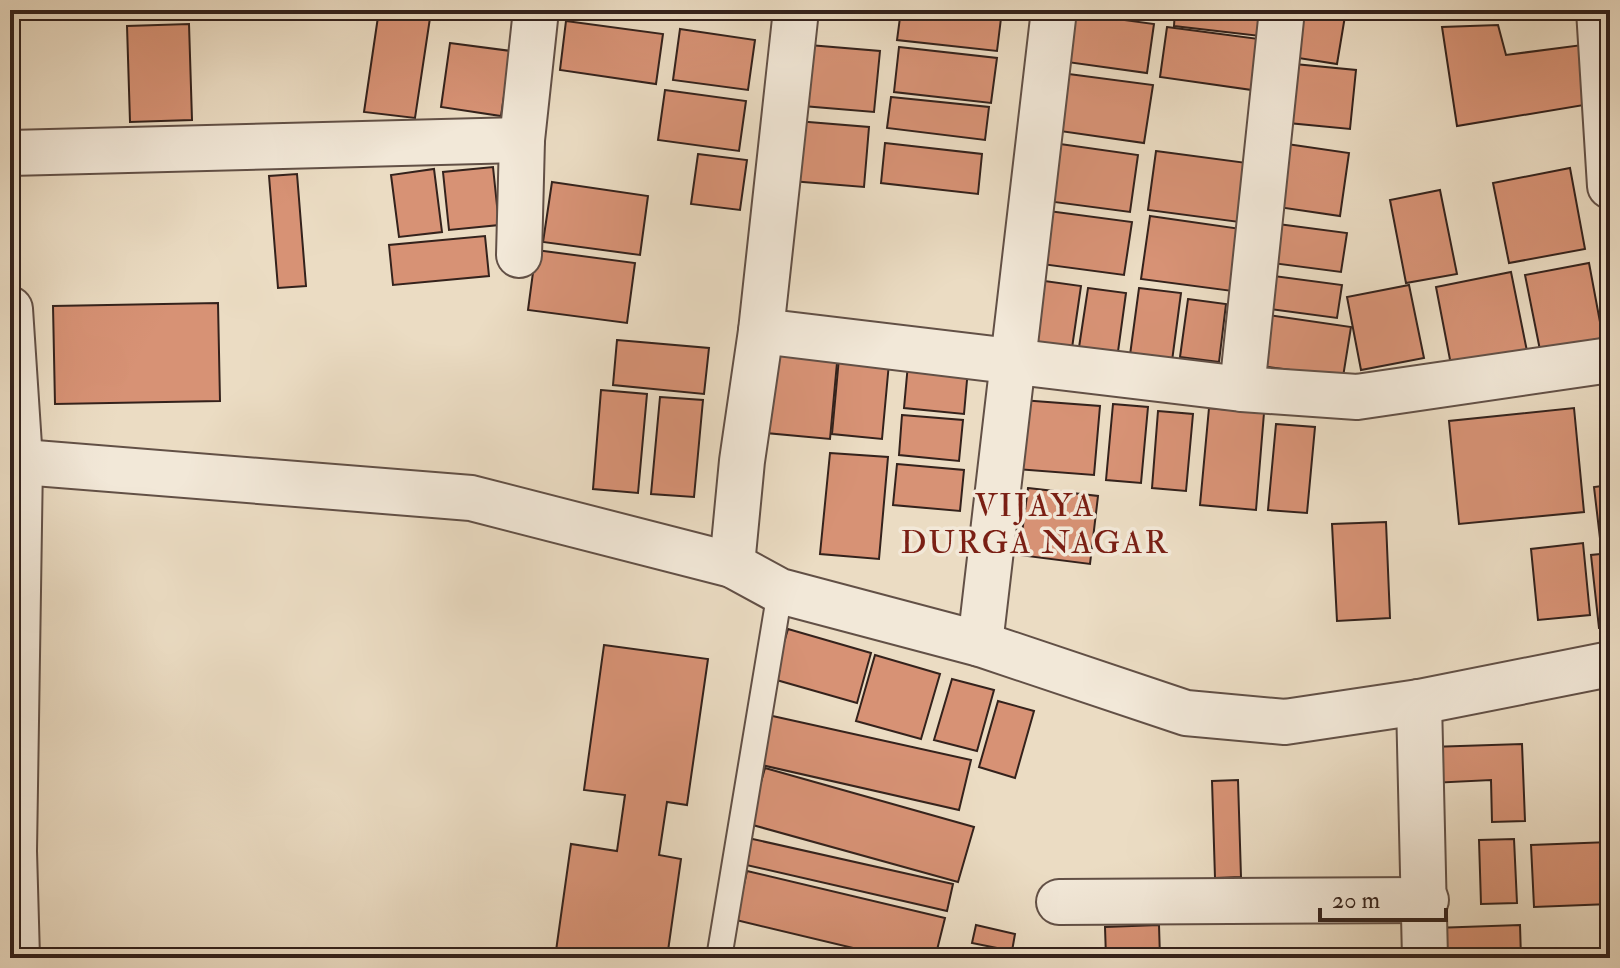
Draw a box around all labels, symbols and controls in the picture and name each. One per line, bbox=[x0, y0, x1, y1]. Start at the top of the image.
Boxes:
district label: VIJAYA DURGA NAGAR bbox=[901, 486, 1169, 563]
scale bar bbox=[1320, 872, 1446, 922]
text: 20 m bbox=[1332, 885, 1381, 916]

